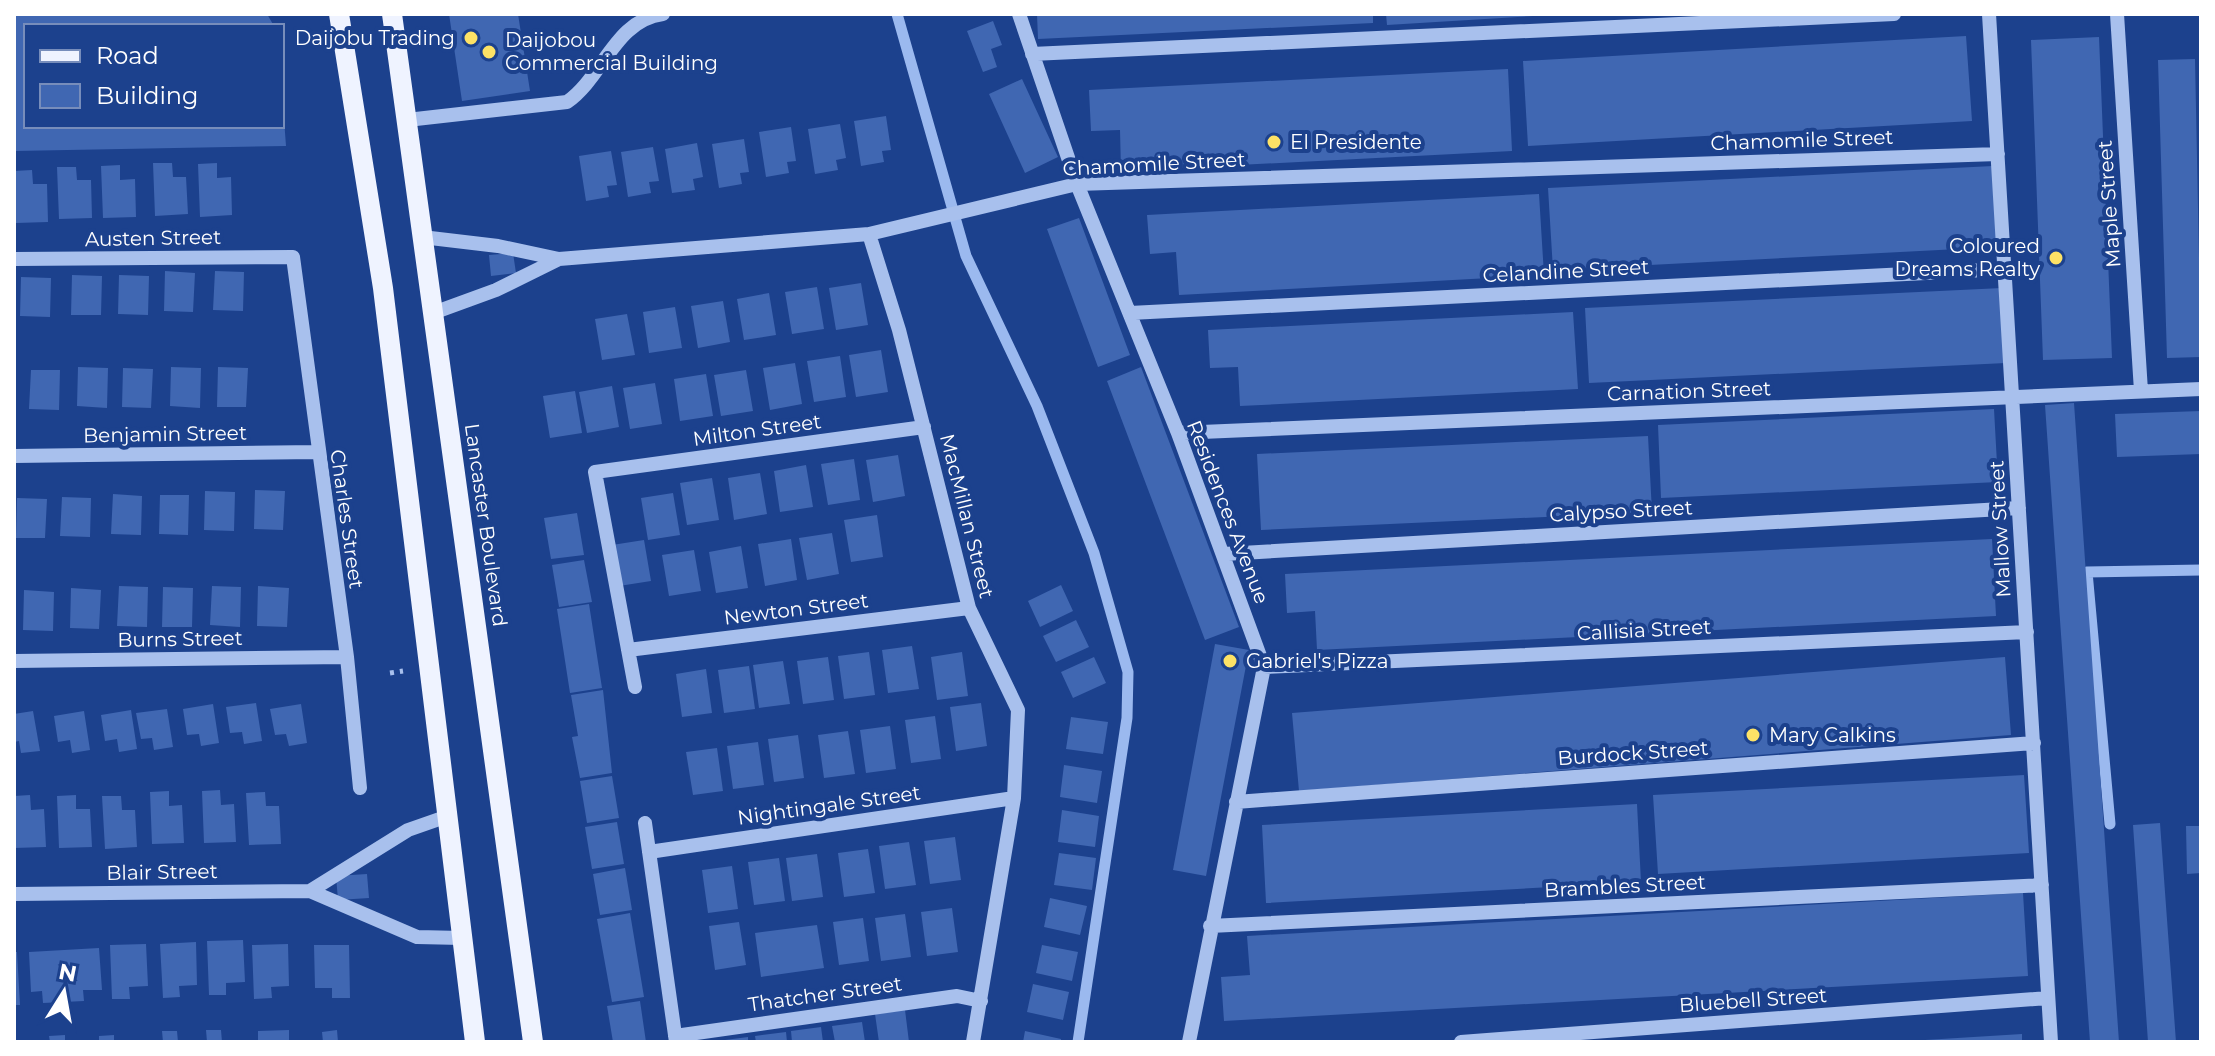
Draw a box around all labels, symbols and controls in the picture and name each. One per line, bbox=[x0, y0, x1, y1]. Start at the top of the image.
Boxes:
legend bbox=[24, 24, 284, 128]
place label: Daijobu Trading bbox=[295, 26, 455, 50]
place label: Daijobou Commercial Building bbox=[505, 28, 718, 75]
marker: Daijobu Trading bbox=[462, 29, 480, 47]
text: Road bbox=[96, 41, 159, 70]
marker: Daijobou Commercial Building bbox=[480, 43, 498, 61]
text: Building bbox=[96, 81, 199, 110]
street label: Chamomile Street bbox=[1710, 125, 1894, 155]
place label: El Presidente bbox=[1290, 130, 1422, 154]
marker: El Presidente bbox=[1265, 133, 1283, 151]
street label: Maple Street bbox=[2093, 139, 2125, 269]
street label: Chamomile Street bbox=[1062, 147, 1246, 181]
street label: Austen Street bbox=[85, 225, 221, 251]
place label: Coloured Dreams Realty bbox=[1894, 234, 2040, 281]
marker: Coloured Dreams Realty bbox=[2047, 249, 2065, 267]
street label: Celandine Street bbox=[1482, 255, 1650, 287]
street label: Carnation Street bbox=[1606, 376, 1772, 406]
street label: Milton Street bbox=[691, 409, 823, 451]
street label: Residences Avenue bbox=[1182, 417, 1274, 607]
street label: Benjamin Street bbox=[83, 421, 247, 447]
street label: Lancaster Boulevard bbox=[460, 422, 512, 628]
street label: MacMillan Street bbox=[935, 431, 999, 601]
street label: Charles Street bbox=[325, 448, 369, 590]
street label: Mallow Street bbox=[1984, 460, 2016, 598]
street label: Calypso Street bbox=[1549, 495, 1693, 527]
street label: Newton Street bbox=[722, 588, 870, 630]
street label: Callisia Street bbox=[1576, 614, 1712, 646]
street label: Burns Street bbox=[117, 626, 243, 652]
place label: Gabriel's Pizza bbox=[1246, 649, 1389, 673]
marker: Gabriel's Pizza bbox=[1221, 652, 1239, 670]
place label: Mary Calkins bbox=[1769, 723, 1896, 747]
marker: Mary Calkins bbox=[1744, 726, 1762, 744]
street label: Burdock Street bbox=[1557, 736, 1709, 770]
street label: Nightingale Street bbox=[736, 780, 922, 830]
street label: Blair Street bbox=[106, 859, 218, 885]
street label: Brambles Street bbox=[1544, 870, 1706, 902]
north arrow bbox=[24, 952, 104, 1032]
text: N bbox=[56, 958, 79, 988]
street label: Thatcher Street bbox=[747, 971, 903, 1017]
street label: Bluebell Street bbox=[1678, 983, 1828, 1017]

